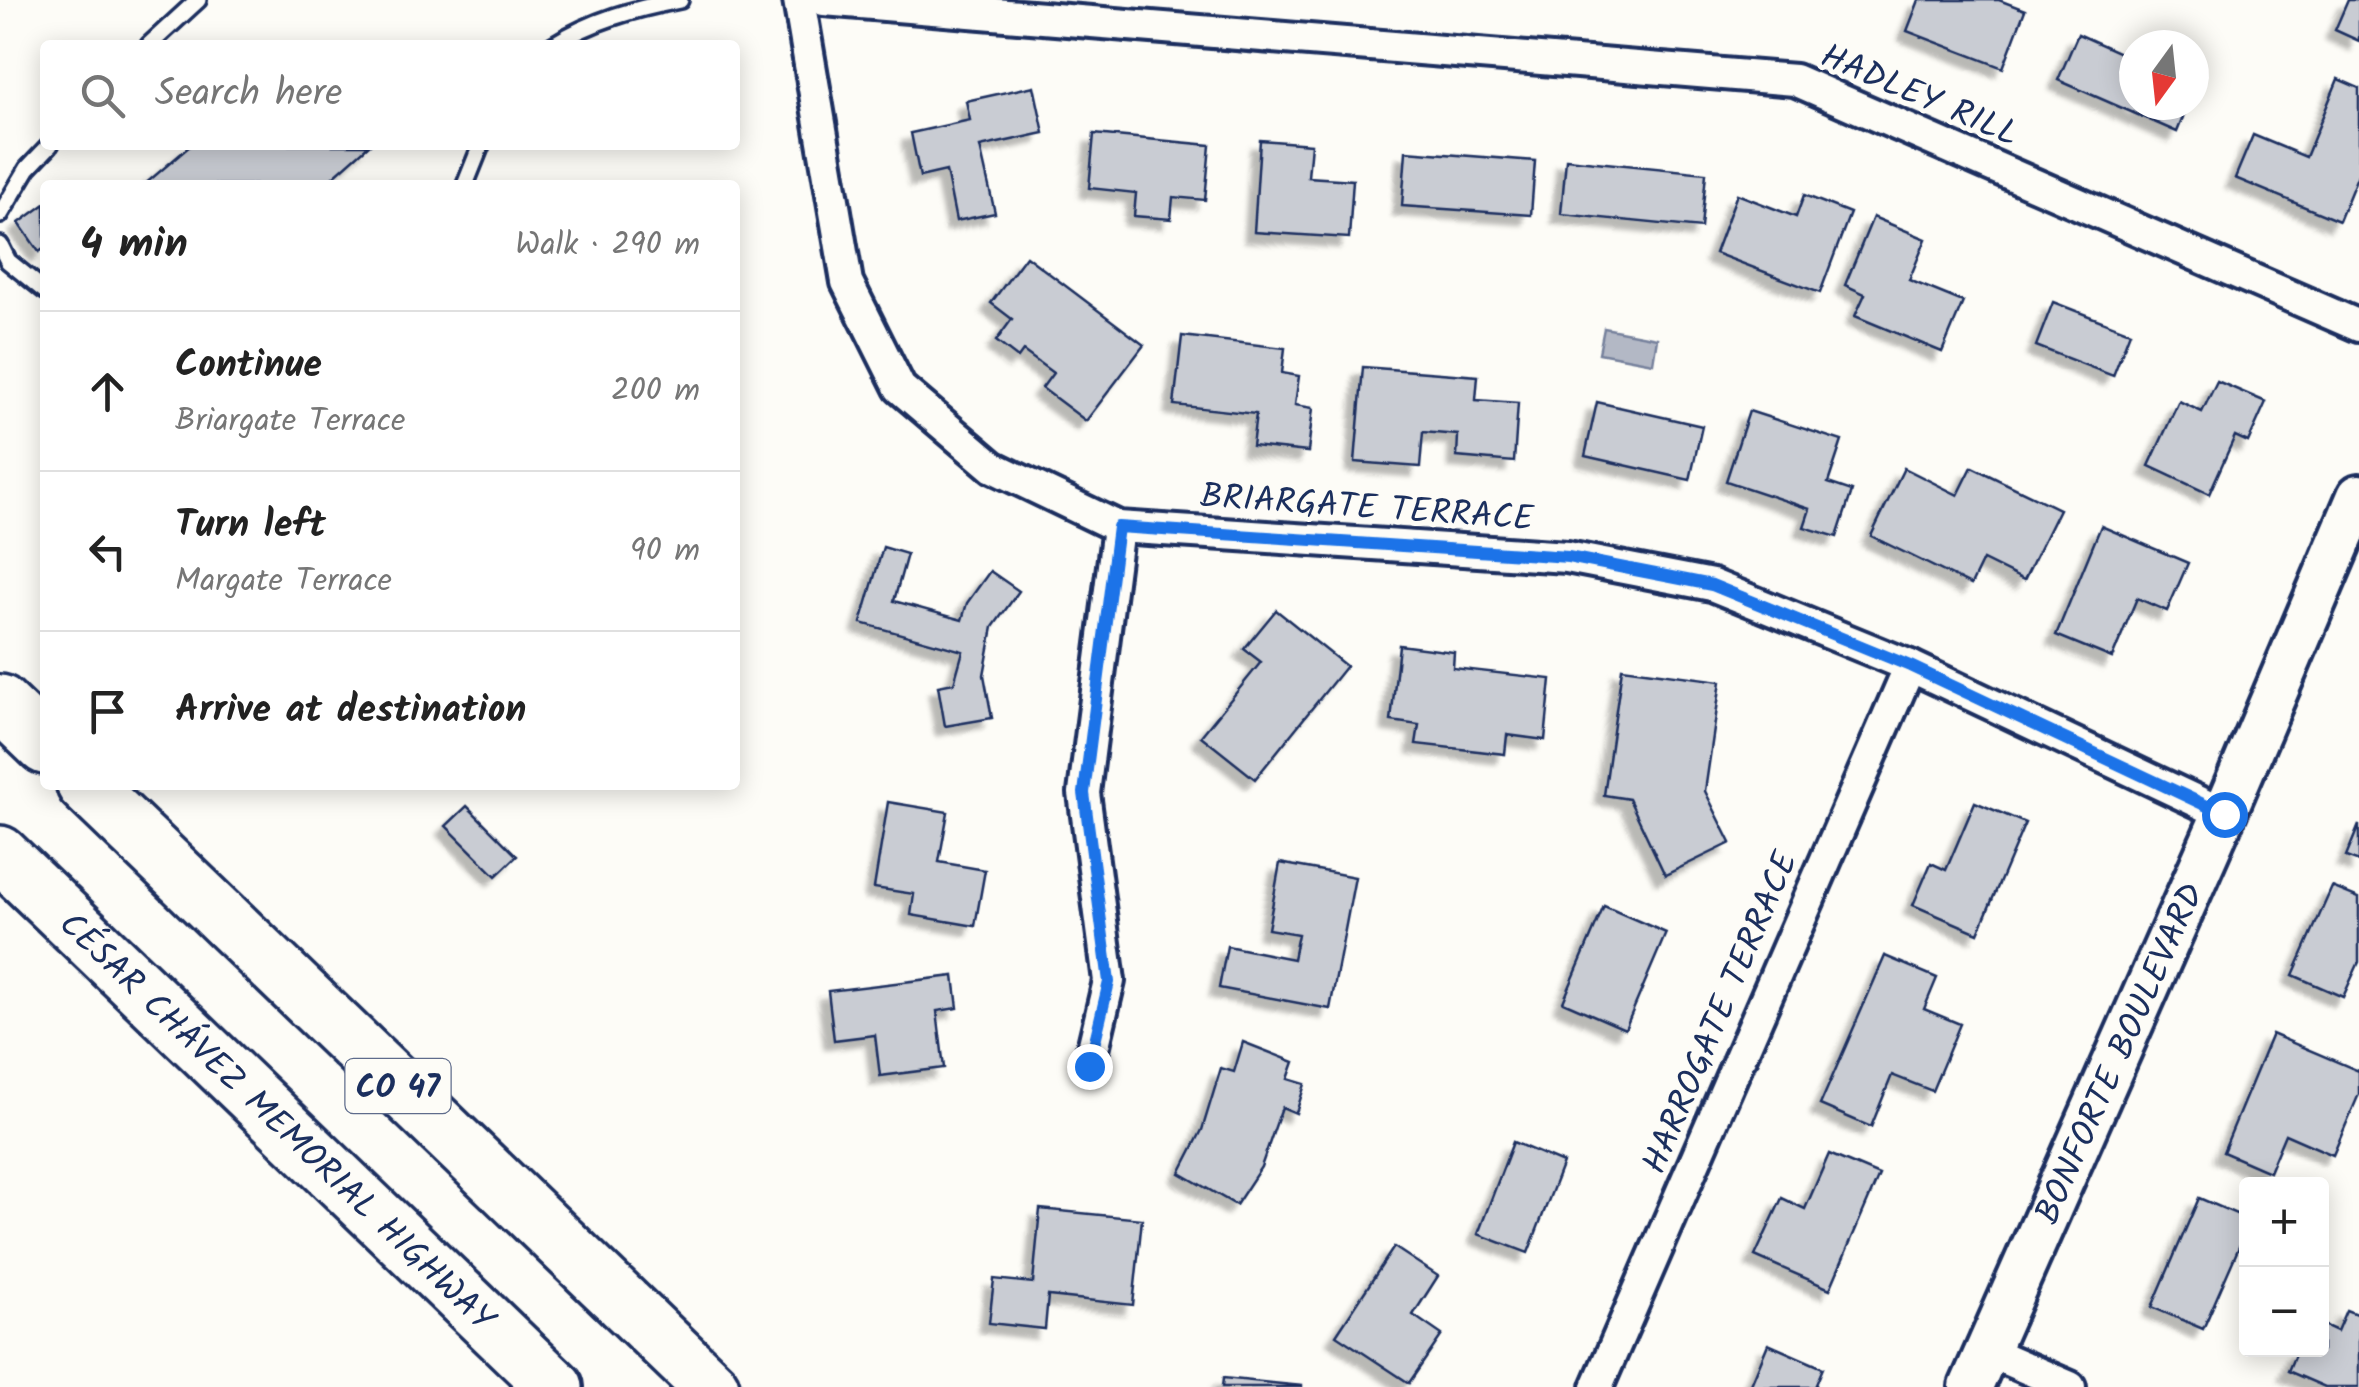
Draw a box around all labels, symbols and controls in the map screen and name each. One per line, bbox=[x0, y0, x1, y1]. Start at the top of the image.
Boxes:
street label: HADLEY RILL bbox=[1811, 30, 2027, 164]
north arrow bbox=[2119, 30, 2209, 120]
search box bbox=[40, 40, 740, 150]
text: Search here bbox=[155, 65, 342, 125]
icon: search bbox=[75, 68, 130, 123]
text: 4 min bbox=[80, 212, 188, 279]
text: Walk · 290 m bbox=[515, 220, 700, 271]
text: Continue bbox=[175, 336, 322, 396]
icon: ahead bbox=[80, 364, 135, 419]
text: 200 m bbox=[611, 366, 700, 417]
text: Briargate Terrace bbox=[175, 396, 405, 447]
street label: BRIARGATE TERRACE bbox=[1198, 469, 1537, 549]
text: Turn left bbox=[175, 496, 326, 556]
icon: left bbox=[80, 524, 135, 579]
text: 90 m bbox=[630, 526, 700, 577]
text: Margate Terrace bbox=[175, 556, 392, 607]
text: Arrive at destination bbox=[175, 681, 526, 741]
icon: arrive bbox=[80, 684, 135, 739]
route start bbox=[2202, 792, 2248, 838]
street label: HARROGATE TERRACE bbox=[1628, 842, 1816, 1183]
street label: BONFORTE BOULEVARD bbox=[2021, 875, 2221, 1234]
street label: CÉSAR CHÁVEZ MEMORIAL HIGHWAY bbox=[44, 899, 508, 1348]
route end bbox=[1067, 1044, 1113, 1090]
road number: CO 47 bbox=[346, 1059, 450, 1113]
map controls bbox=[2239, 1177, 2329, 1357]
button: + bbox=[2239, 1177, 2329, 1267]
button: − bbox=[2239, 1267, 2329, 1357]

